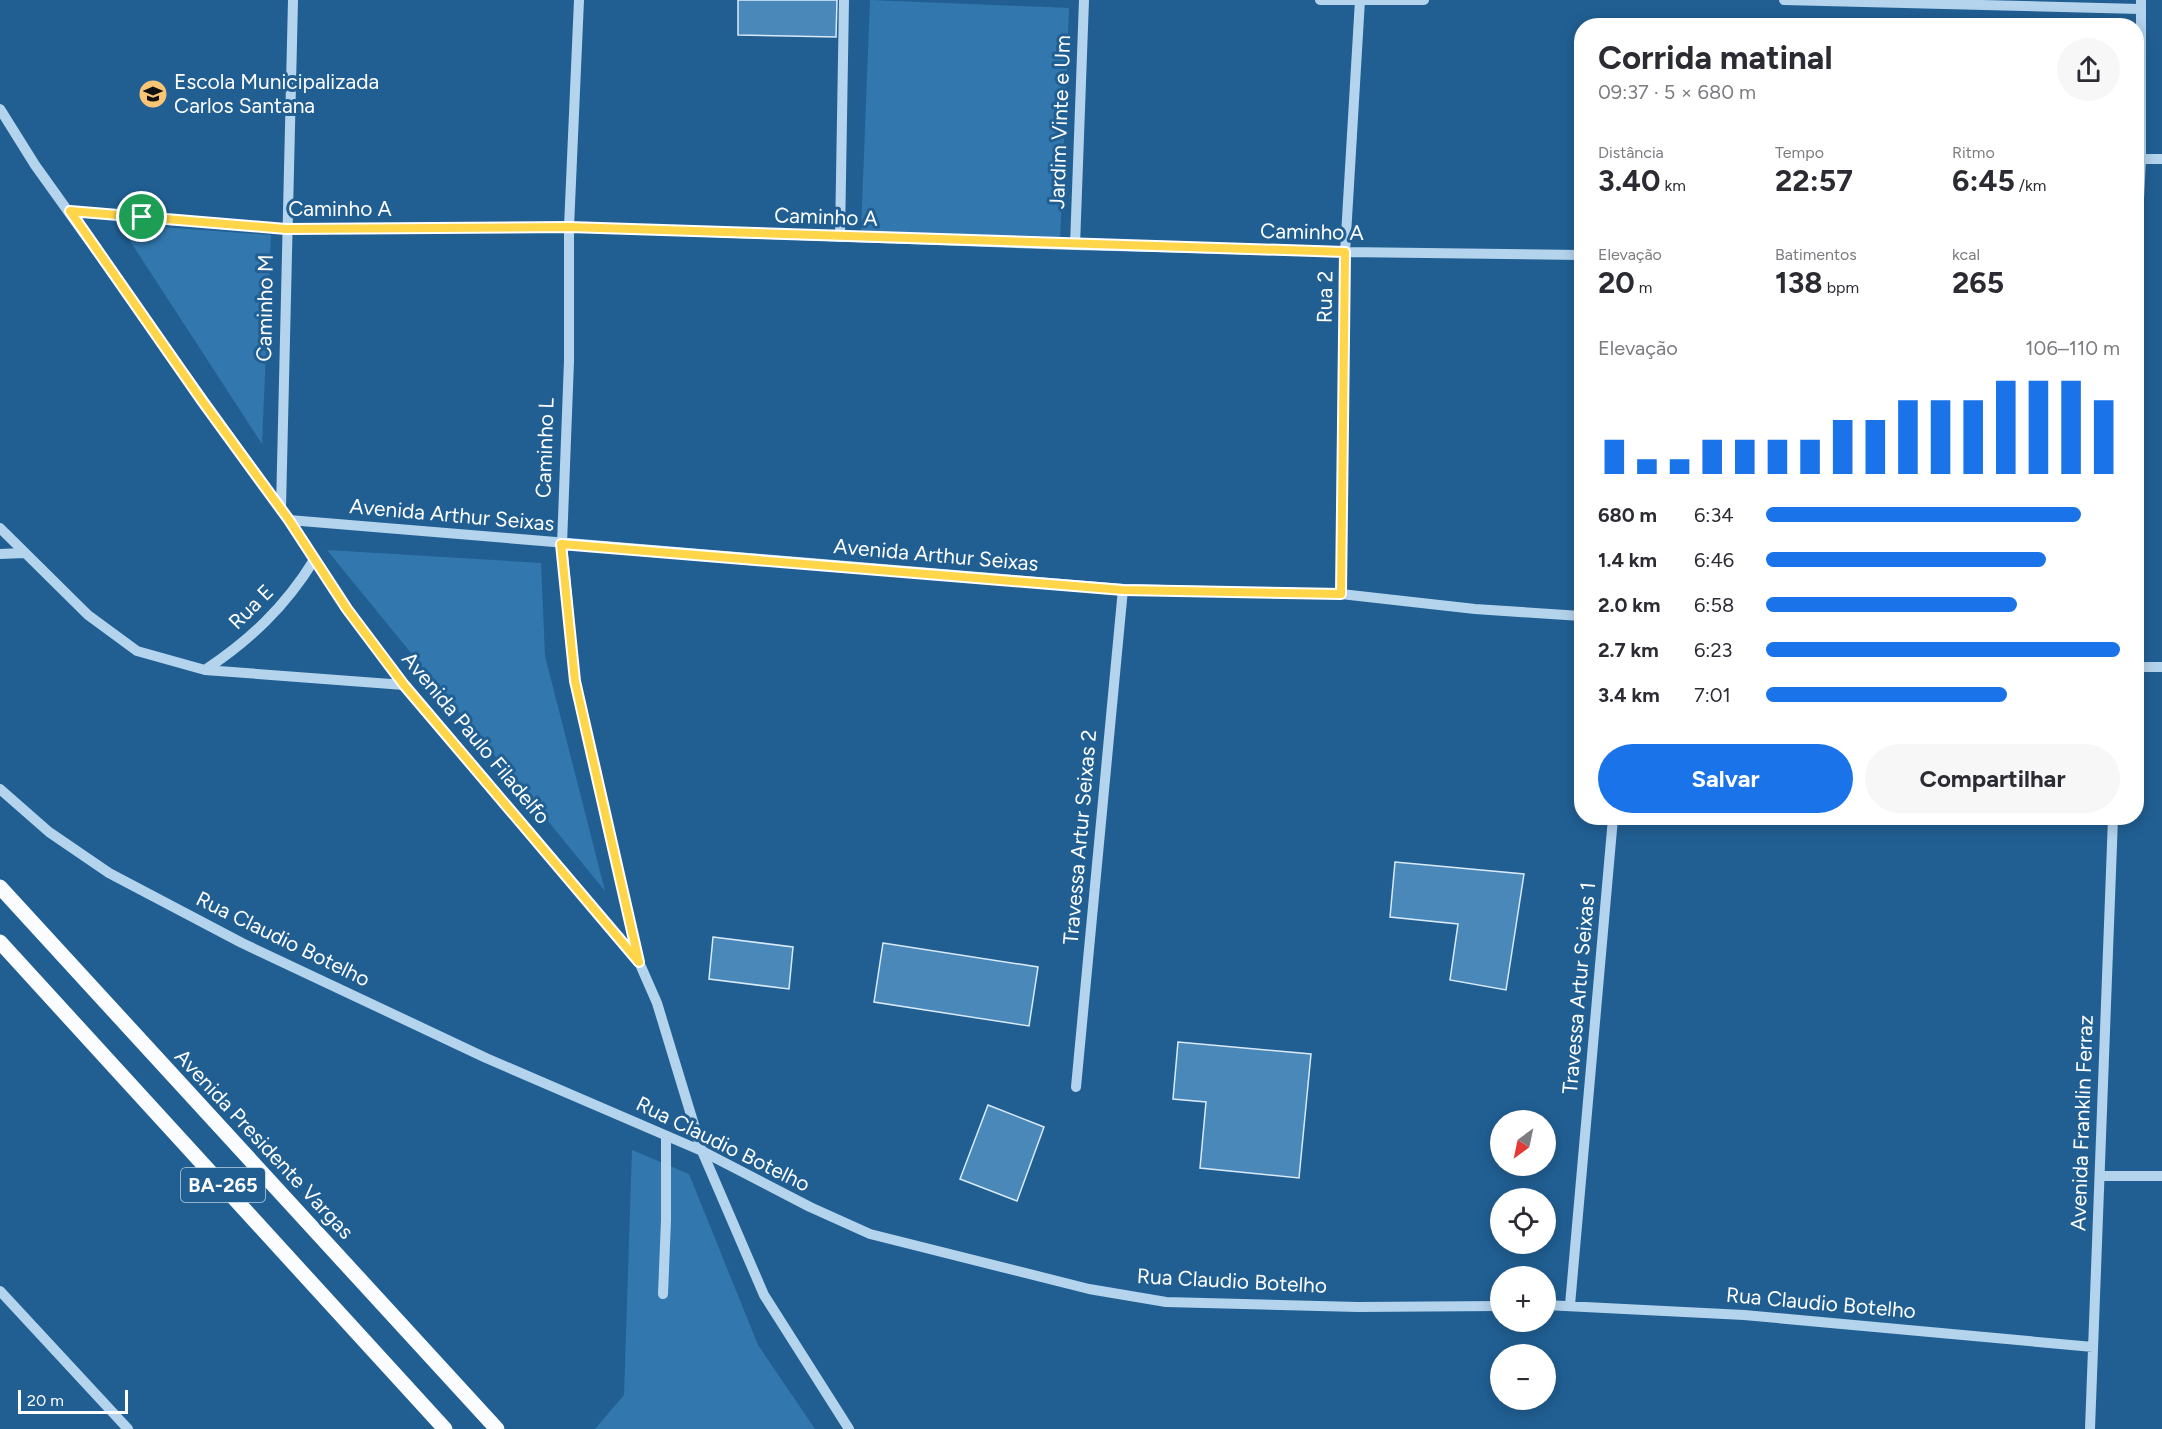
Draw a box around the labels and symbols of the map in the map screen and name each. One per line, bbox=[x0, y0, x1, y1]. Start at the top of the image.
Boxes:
street label: Jardim Vinte e Um bbox=[1044, 35, 1075, 209]
place label: Escola Municipalizada Carlos Santana bbox=[174, 69, 379, 118]
school or university icon: Escola Municipalizada Carlos Santana bbox=[137, 78, 169, 110]
pin bbox=[116, 191, 167, 242]
street label: Caminho A bbox=[288, 196, 392, 221]
street label: Caminho A bbox=[774, 202, 878, 231]
street label: Caminho A bbox=[1260, 218, 1364, 245]
street label: Caminho M bbox=[251, 254, 278, 362]
street label: Rua 2 bbox=[1312, 271, 1337, 323]
street label: Caminho L bbox=[530, 397, 559, 499]
street label: Avenida Arthur Seixas bbox=[349, 493, 555, 536]
street label: Avenida Arthur Seixas bbox=[833, 533, 1039, 576]
street label: Rua E bbox=[223, 579, 278, 634]
street label: Avenida Paulo Filadelfo bbox=[397, 646, 556, 829]
street label: Travessa Artur Seixas 2 bbox=[1058, 728, 1101, 945]
street label: Travessa Artur Seixas 1 bbox=[1557, 881, 1600, 1095]
street label: Rua Claudio Botelho bbox=[192, 886, 374, 992]
street label: Avenida Franklin Ferraz bbox=[2065, 1015, 2098, 1231]
street label: Avenida Presidente Vargas bbox=[170, 1044, 359, 1244]
street label: Rua Claudio Botelho bbox=[632, 1091, 814, 1197]
north arrow bbox=[1490, 1110, 1556, 1176]
road number: BA-265 bbox=[181, 1168, 265, 1202]
street label: Rua Claudio Botelho bbox=[1136, 1263, 1328, 1298]
street label: Rua Claudio Botelho bbox=[1725, 1282, 1917, 1323]
scale bar bbox=[18, 1387, 128, 1414]

